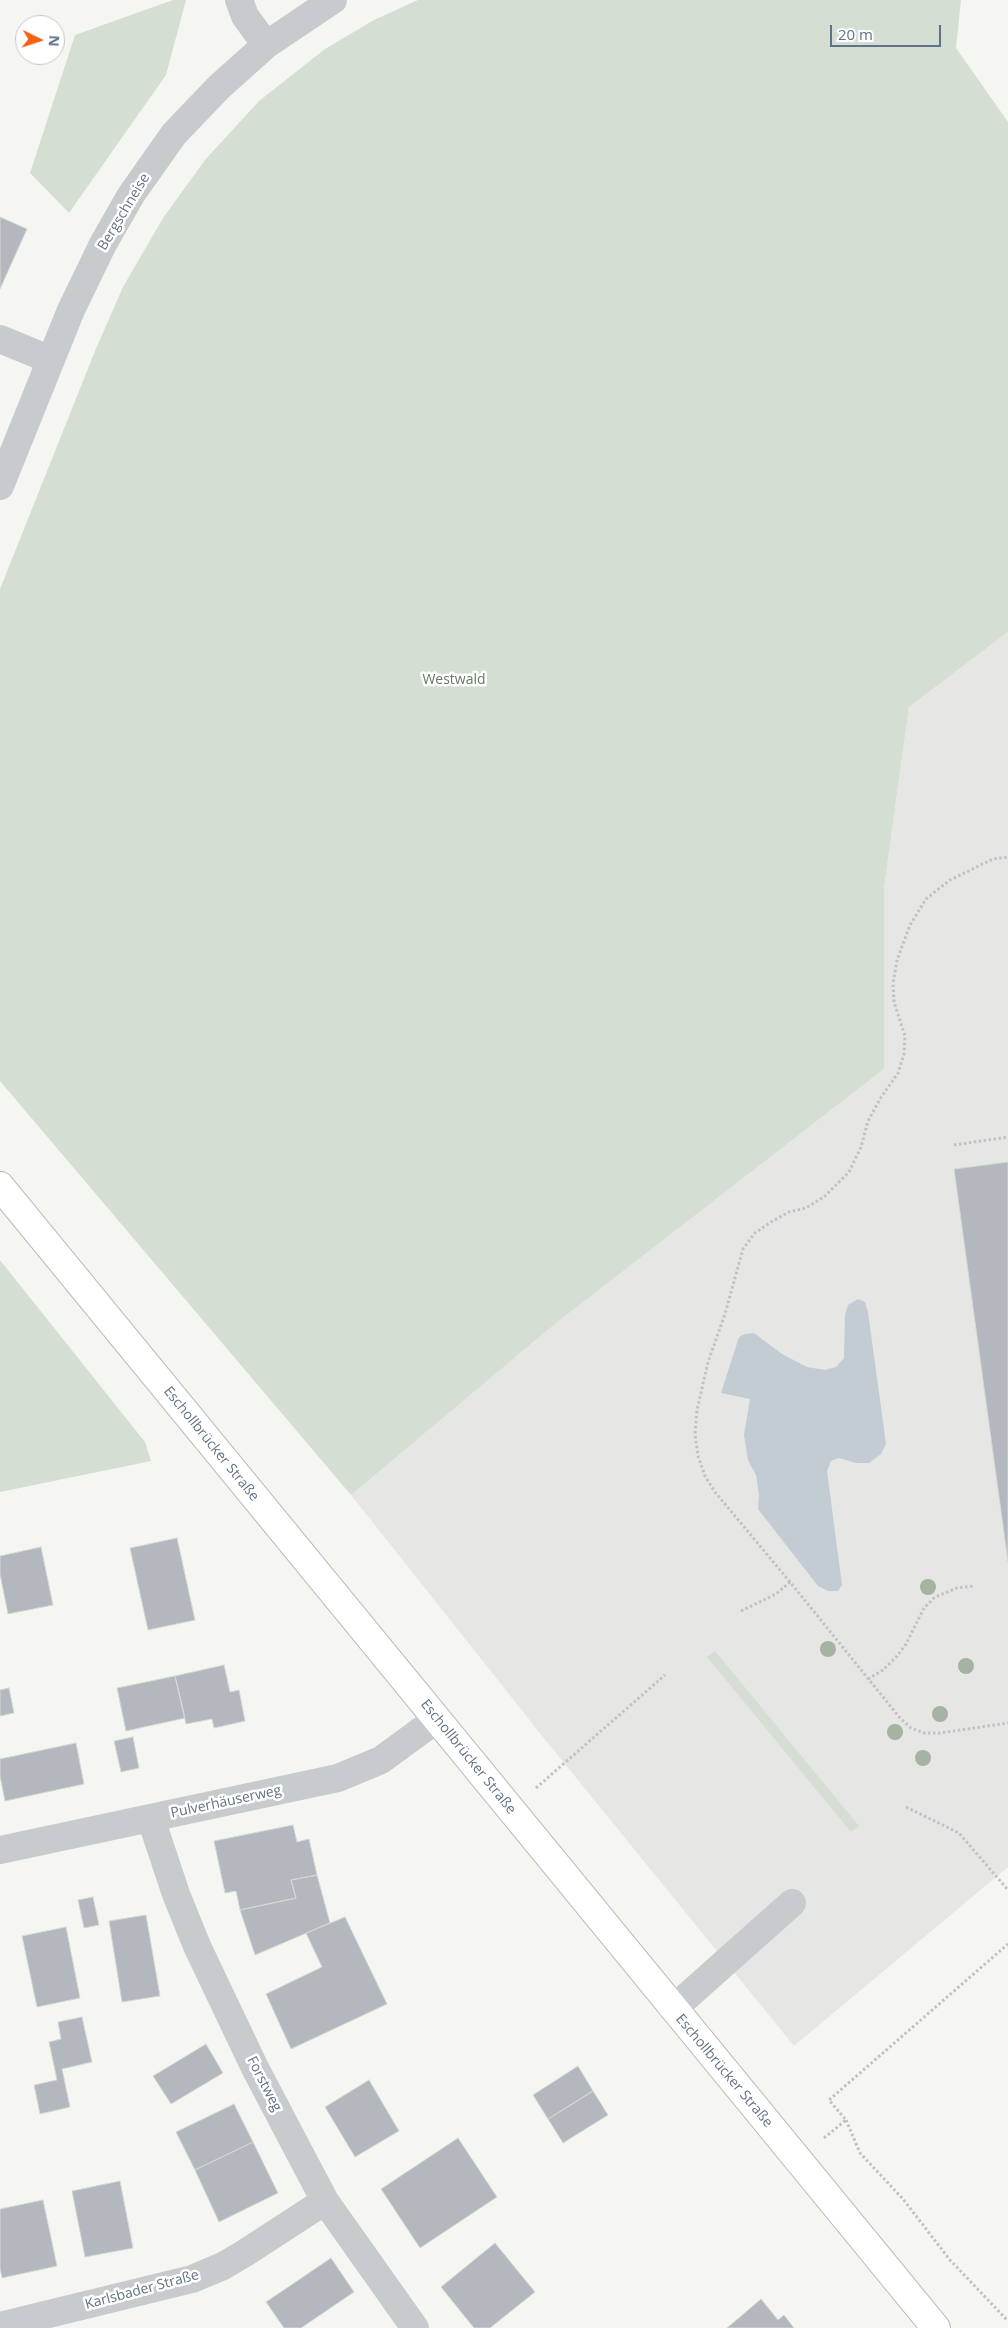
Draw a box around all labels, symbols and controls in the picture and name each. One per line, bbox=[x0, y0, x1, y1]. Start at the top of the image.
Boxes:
north arrow bbox=[15, 15, 65, 65]
scale bar bbox=[833, 15, 944, 47]
text: 20 m bbox=[838, 24, 873, 44]
text: N bbox=[45, 35, 64, 47]
street label: Bergschneise bbox=[94, 171, 154, 253]
park label: Westwald bbox=[422, 672, 486, 688]
street label: Eschollbrücker Straße bbox=[160, 1383, 262, 1505]
street label: Eschollbrücker Straße bbox=[417, 1696, 519, 1818]
street label: Pulverhäuserweg bbox=[169, 1782, 283, 1822]
street label: Eschollbrücker Straße bbox=[672, 2011, 776, 2131]
street label: Forstweg bbox=[243, 2054, 285, 2114]
street label: Karlsbader Straße bbox=[83, 2267, 201, 2313]

